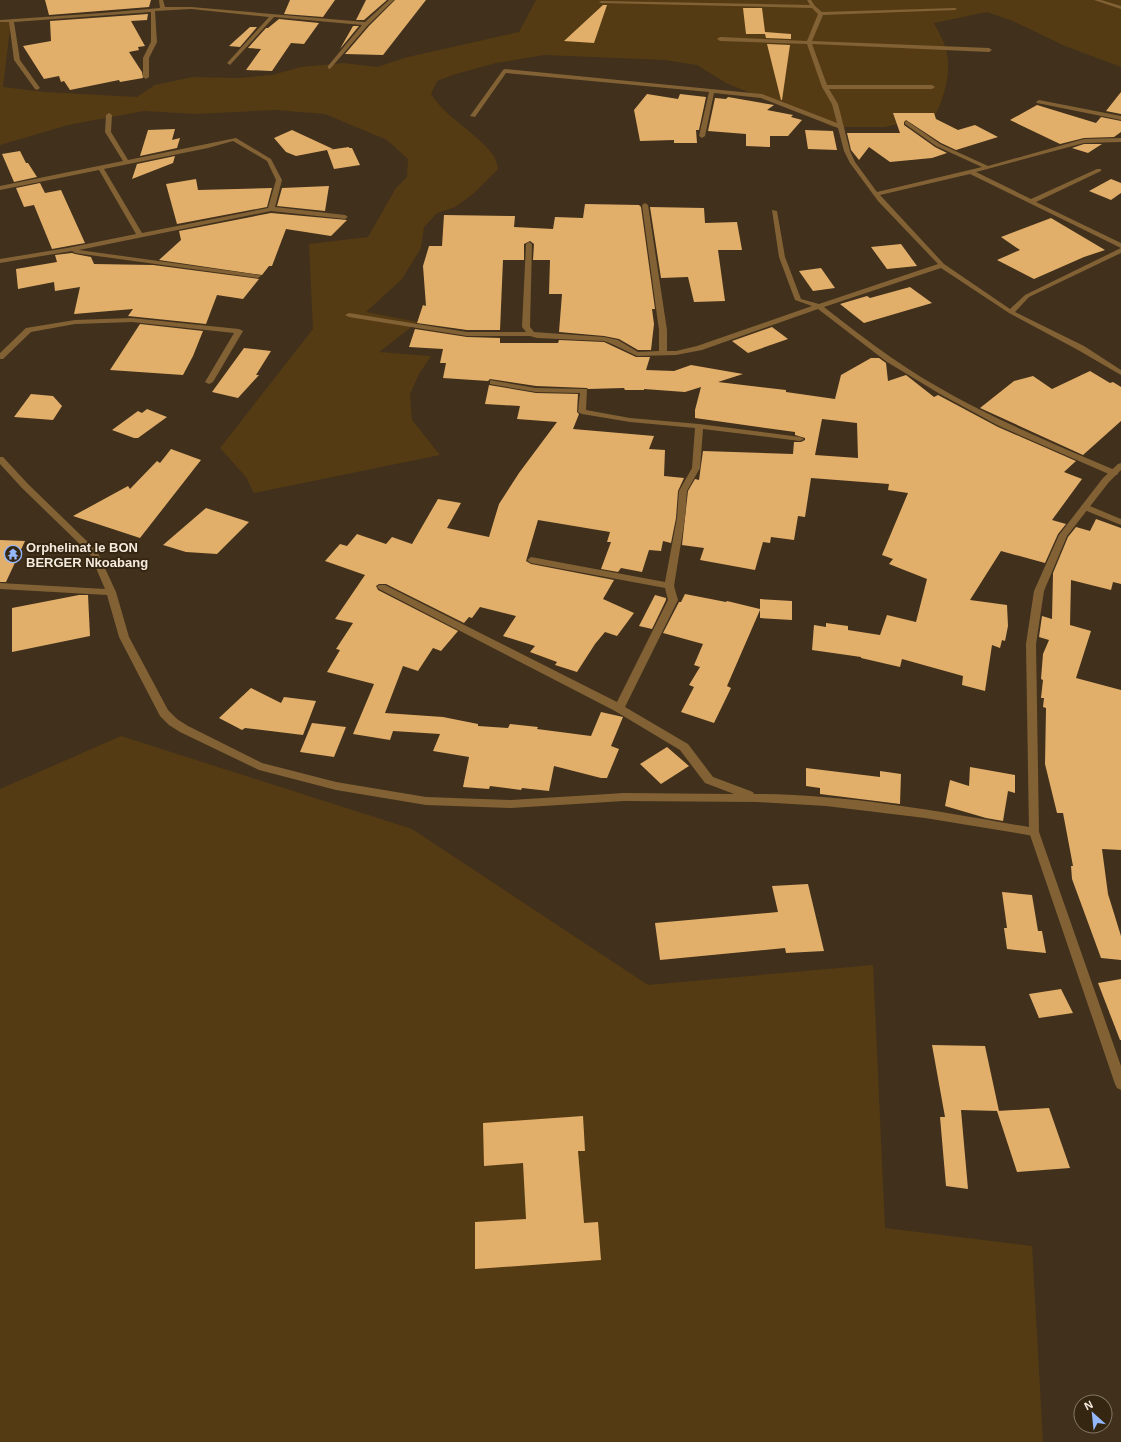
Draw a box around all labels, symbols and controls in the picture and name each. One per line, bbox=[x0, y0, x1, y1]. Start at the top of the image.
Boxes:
place label: Orphelinat le BON BERGER Nkoabang bbox=[26, 540, 148, 570]
temple icon: Orphelinat le BON BERGER Nkoabang bbox=[3, 544, 23, 564]
north arrow bbox=[1073, 1394, 1113, 1434]
text: N bbox=[1082, 1398, 1095, 1412]

